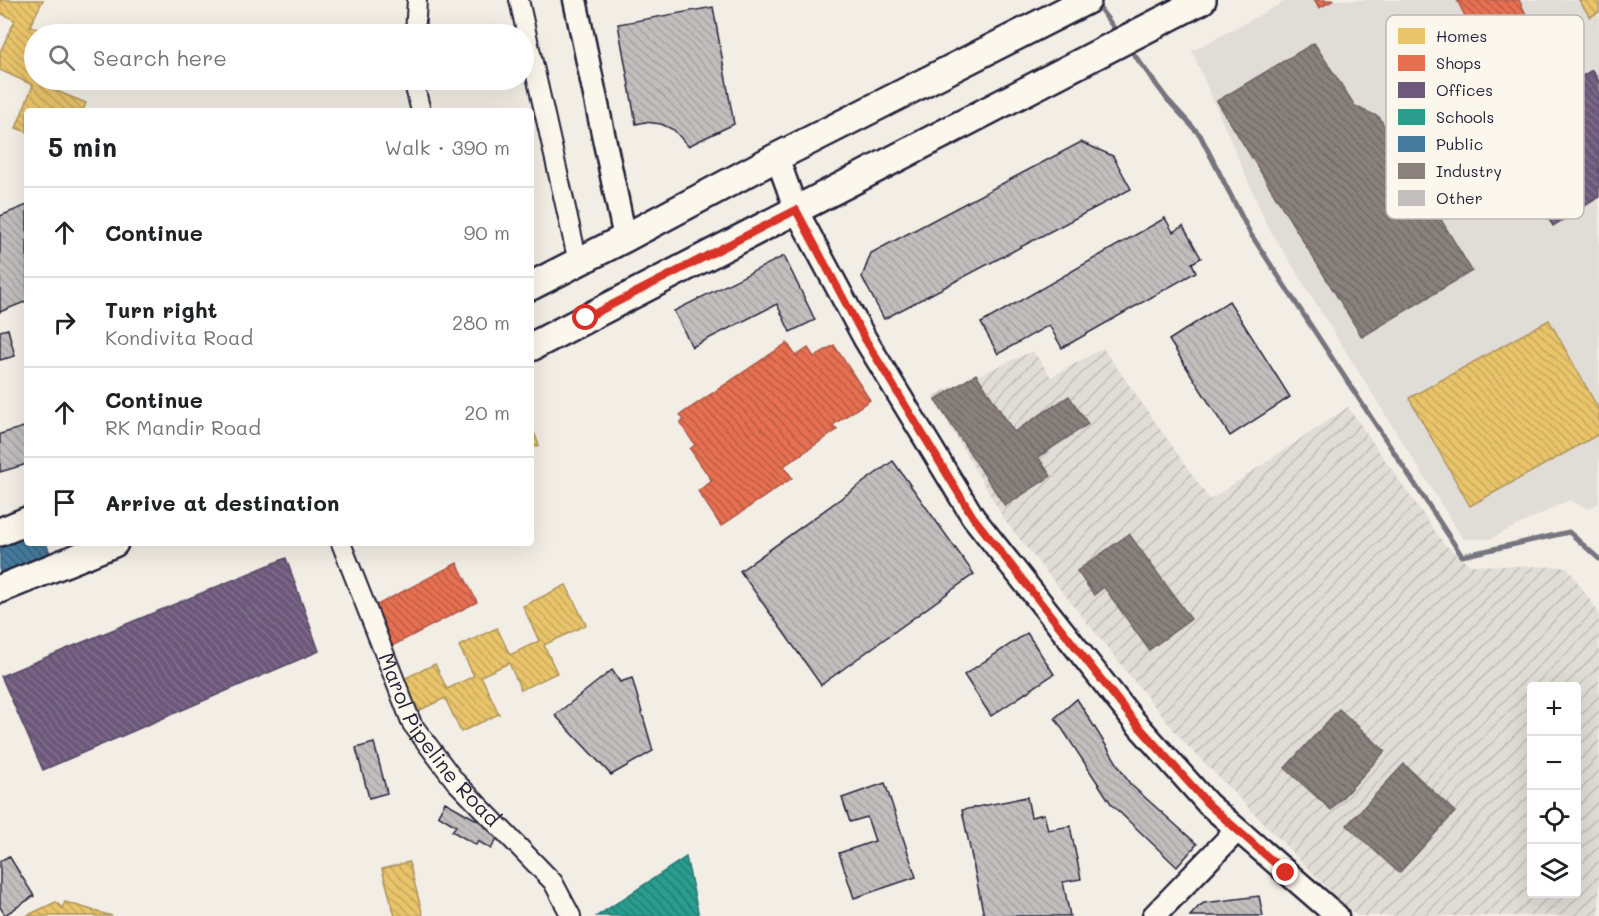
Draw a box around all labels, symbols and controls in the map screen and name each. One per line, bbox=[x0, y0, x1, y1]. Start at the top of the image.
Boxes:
legend bbox=[1386, 15, 1584, 219]
search box bbox=[24, 24, 534, 90]
text: Homes bbox=[1436, 25, 1487, 46]
icon: search bbox=[45, 41, 78, 74]
text: Search here bbox=[93, 43, 227, 72]
text: Shops bbox=[1436, 52, 1481, 73]
text: Offices bbox=[1436, 79, 1493, 100]
text: Schools bbox=[1436, 106, 1494, 127]
text: 5 min bbox=[48, 130, 117, 164]
text: Public bbox=[1436, 133, 1483, 154]
text: Walk · 390 m bbox=[385, 134, 510, 160]
text: Industry bbox=[1436, 160, 1502, 181]
text: Other bbox=[1436, 187, 1483, 208]
icon: ahead bbox=[48, 216, 81, 249]
text: Continue bbox=[105, 218, 203, 247]
text: 90 m bbox=[464, 219, 510, 245]
text: Turn right bbox=[105, 295, 217, 324]
route start bbox=[572, 304, 598, 330]
icon: right bbox=[48, 306, 81, 339]
text: 280 m bbox=[452, 309, 510, 335]
text: Kondivita Road bbox=[105, 324, 253, 350]
text: Continue bbox=[105, 385, 203, 414]
icon: ahead bbox=[48, 396, 81, 429]
text: 20 m bbox=[464, 399, 510, 425]
text: RK Mandir Road bbox=[105, 414, 261, 440]
icon: arrive bbox=[48, 486, 81, 519]
text: Arrive at destination bbox=[105, 488, 340, 517]
street label: Marol Pipeline Road bbox=[373, 649, 507, 832]
map controls bbox=[1527, 682, 1581, 898]
button: + bbox=[1527, 682, 1581, 736]
button: − bbox=[1527, 736, 1581, 790]
button: locate bbox=[1527, 790, 1581, 844]
button: layers bbox=[1527, 844, 1581, 898]
route end bbox=[1272, 859, 1298, 885]

